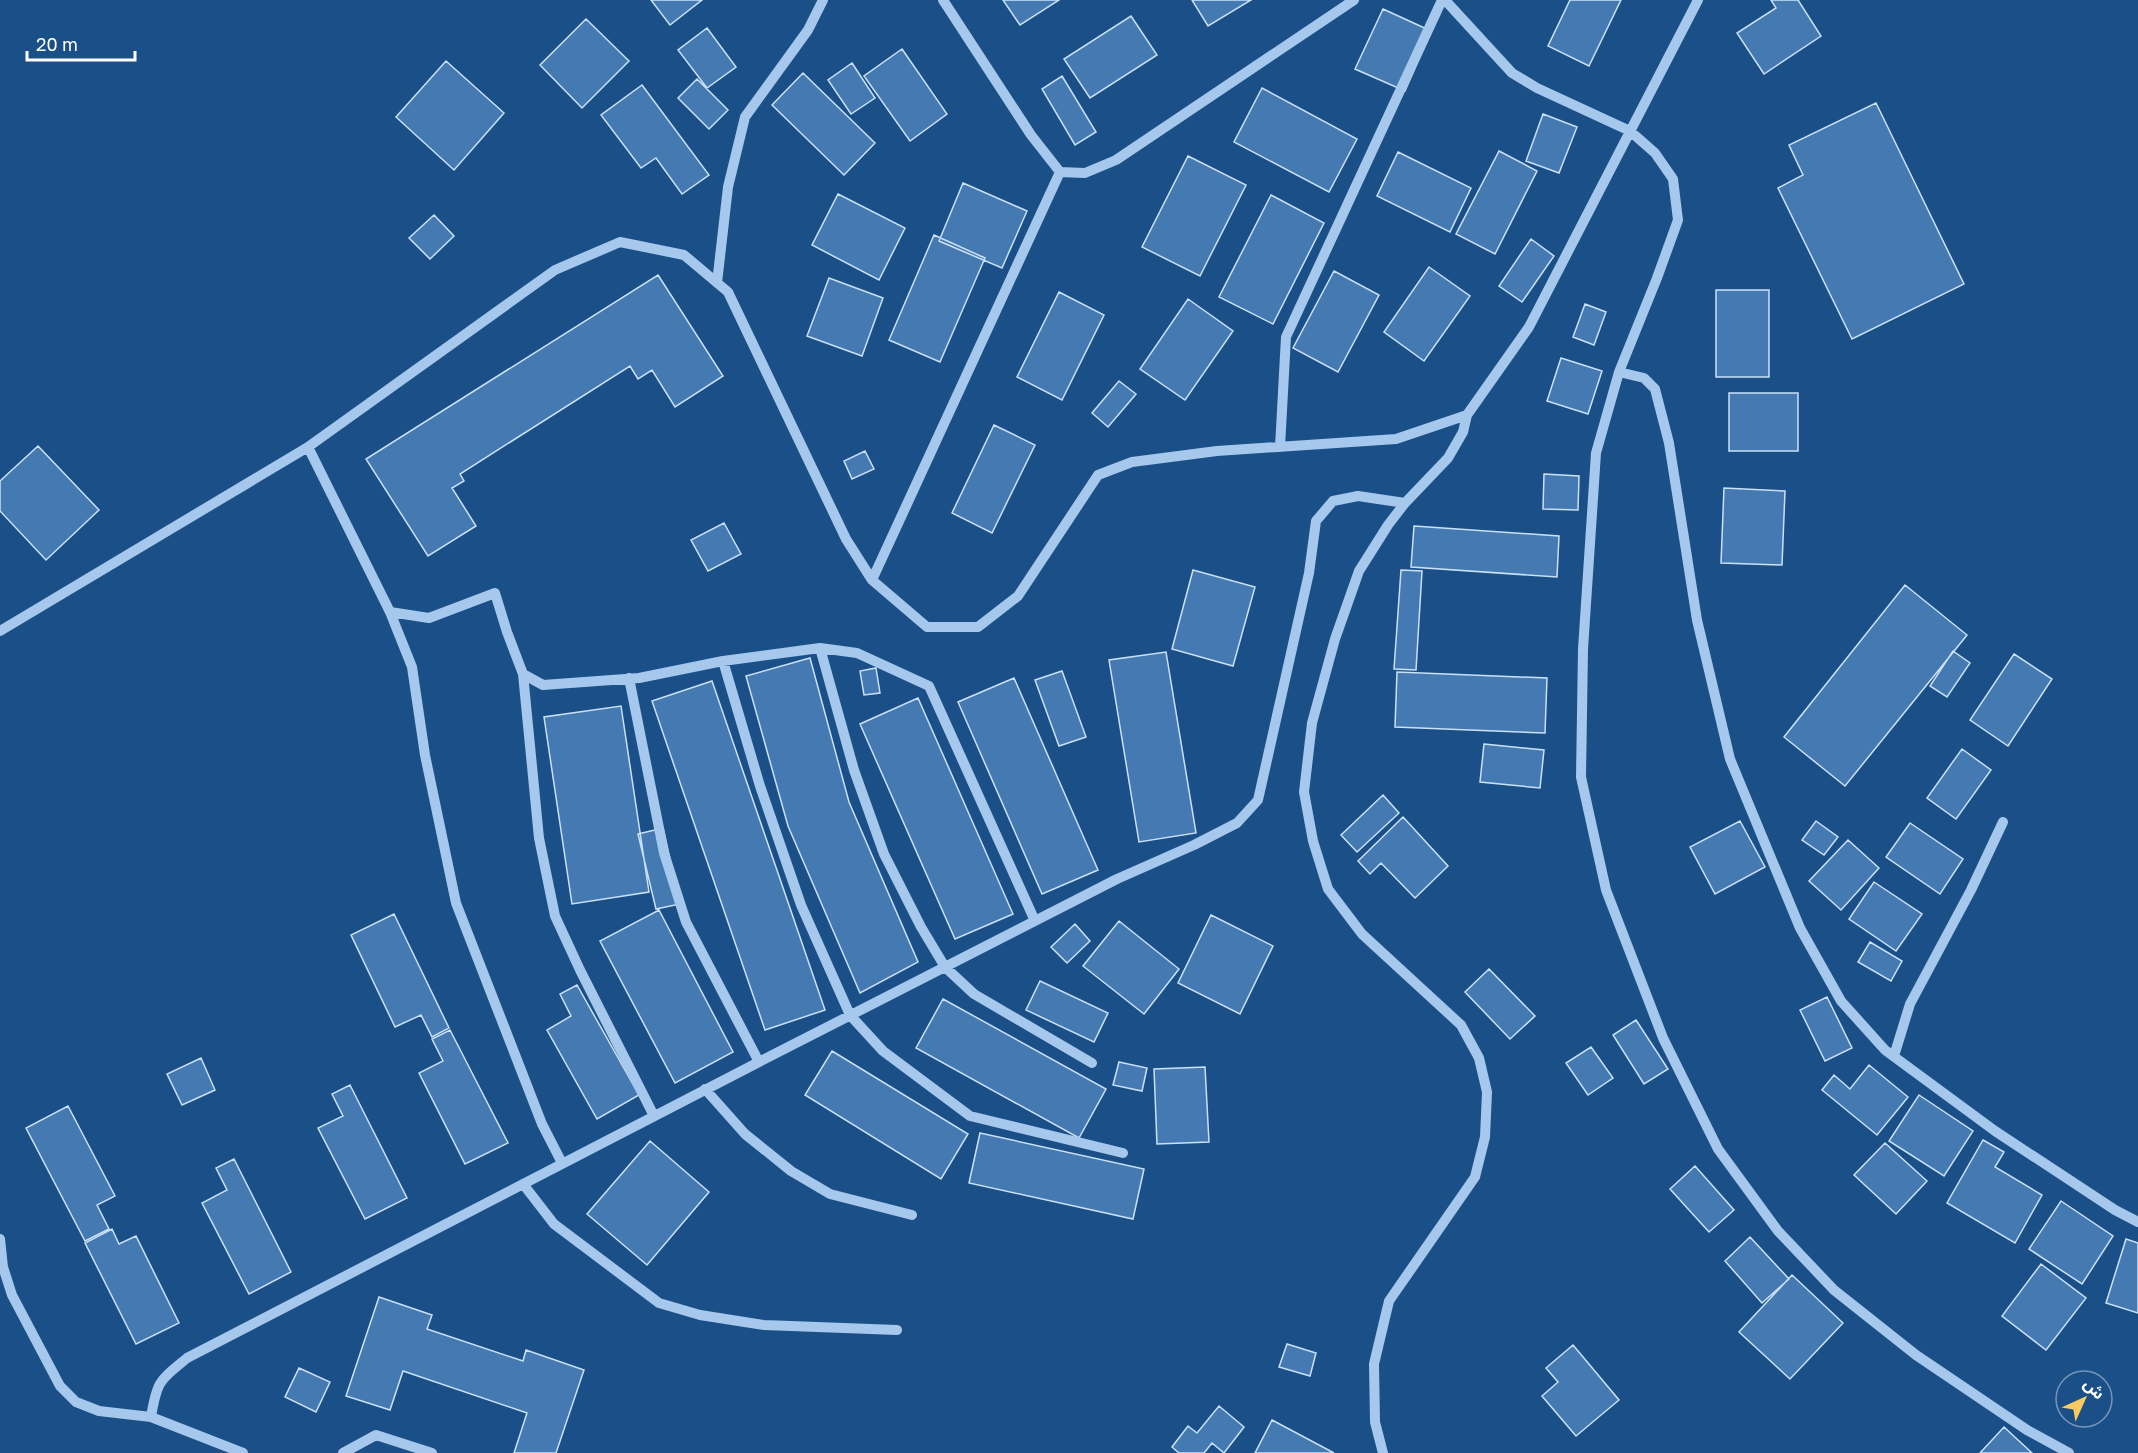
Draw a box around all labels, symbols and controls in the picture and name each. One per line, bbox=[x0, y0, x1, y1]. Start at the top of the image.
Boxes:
scale bar bbox=[27, 24, 135, 62]
text: 20 m bbox=[36, 33, 78, 55]
north arrow bbox=[2054, 1369, 2114, 1429]
text: ش bbox=[2080, 1374, 2109, 1403]

